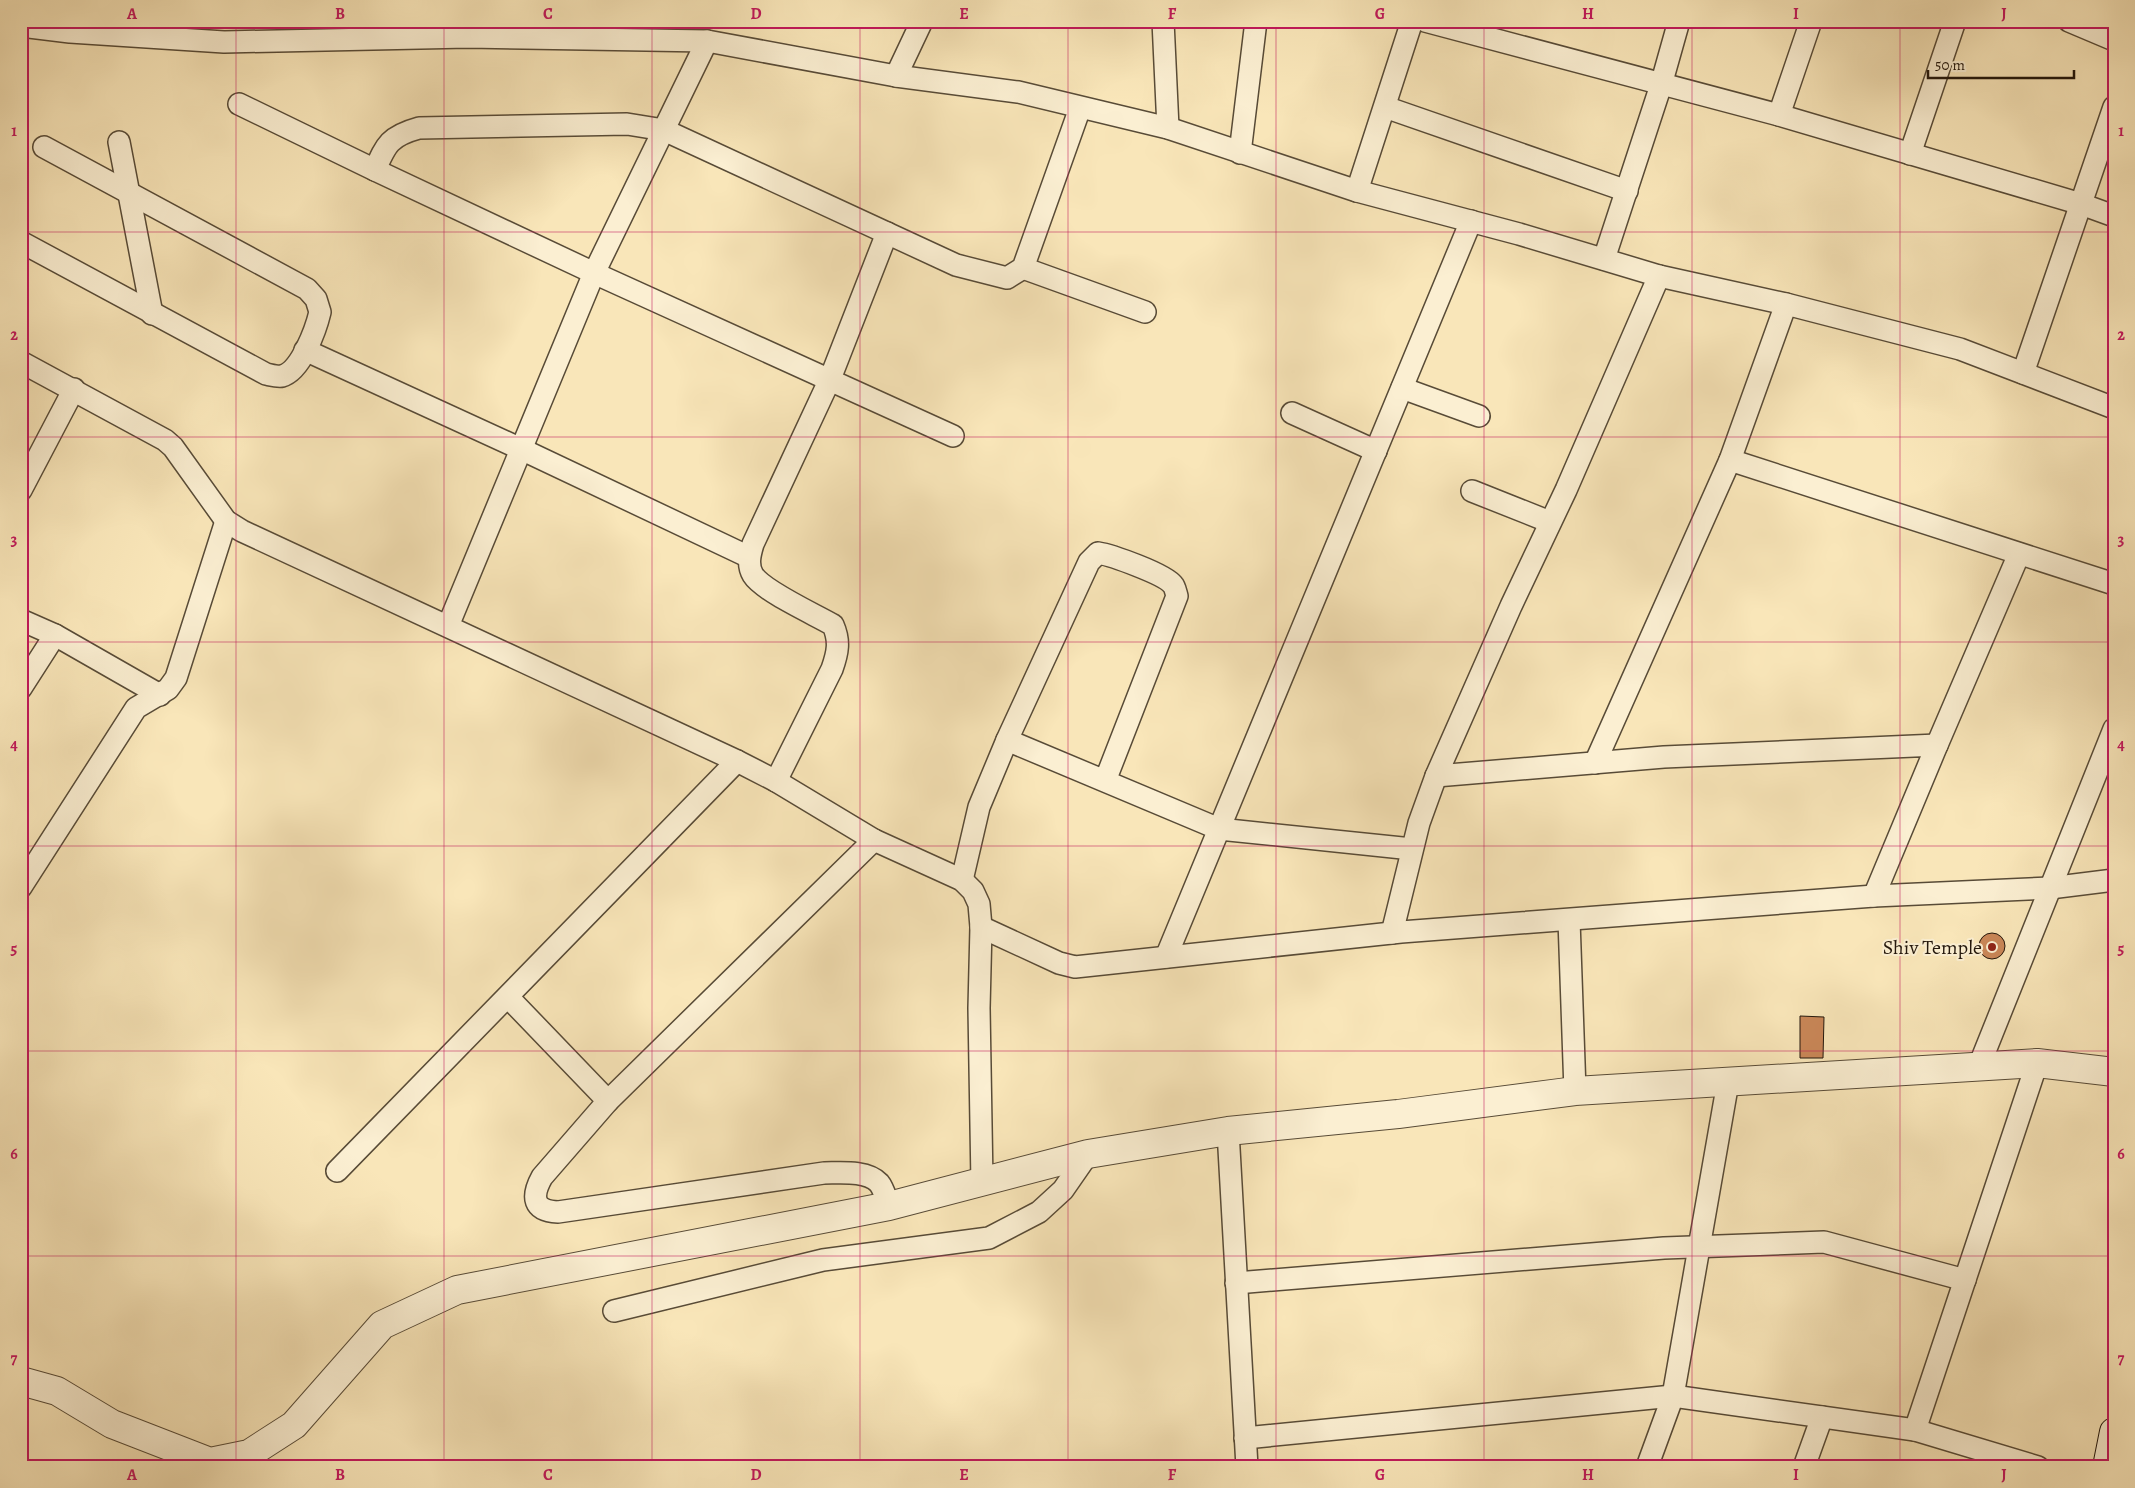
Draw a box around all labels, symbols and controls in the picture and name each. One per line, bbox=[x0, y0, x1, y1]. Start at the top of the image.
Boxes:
text: A bbox=[126, 3, 138, 25]
text: B bbox=[335, 3, 345, 25]
text: C bbox=[543, 3, 553, 25]
text: D bbox=[750, 3, 762, 25]
text: E bbox=[959, 3, 969, 25]
text: F bbox=[1168, 3, 1177, 25]
text: G bbox=[1375, 3, 1385, 25]
text: H bbox=[1582, 3, 1594, 25]
text: I bbox=[1793, 3, 1799, 25]
text: J bbox=[2001, 3, 2007, 25]
scale bar bbox=[1928, 48, 2074, 80]
text: 50 m bbox=[1935, 55, 1965, 75]
text: 1 bbox=[11, 120, 17, 142]
text: 1 bbox=[2118, 120, 2124, 142]
text: 2 bbox=[10, 324, 18, 346]
text: 2 bbox=[2117, 324, 2125, 346]
text: 3 bbox=[11, 529, 18, 551]
text: 3 bbox=[2118, 529, 2125, 551]
text: 4 bbox=[10, 734, 18, 756]
text: 4 bbox=[2117, 734, 2125, 756]
place label: Shiv Temple bbox=[1883, 934, 1982, 961]
text: 5 bbox=[11, 938, 18, 960]
text: 5 bbox=[2118, 938, 2125, 960]
marker: Shiv Temple bbox=[1986, 941, 1998, 953]
text: 6 bbox=[10, 1143, 18, 1165]
text: 6 bbox=[2117, 1143, 2125, 1165]
text: 7 bbox=[11, 1348, 18, 1370]
text: 7 bbox=[2118, 1348, 2125, 1370]
text: A bbox=[126, 1464, 138, 1486]
text: B bbox=[335, 1464, 345, 1486]
text: C bbox=[543, 1464, 553, 1486]
text: D bbox=[750, 1464, 762, 1486]
text: E bbox=[959, 1464, 969, 1486]
text: F bbox=[1168, 1464, 1177, 1486]
text: G bbox=[1375, 1464, 1385, 1486]
text: H bbox=[1582, 1464, 1594, 1486]
text: I bbox=[1793, 1464, 1799, 1486]
text: J bbox=[2001, 1464, 2007, 1486]

